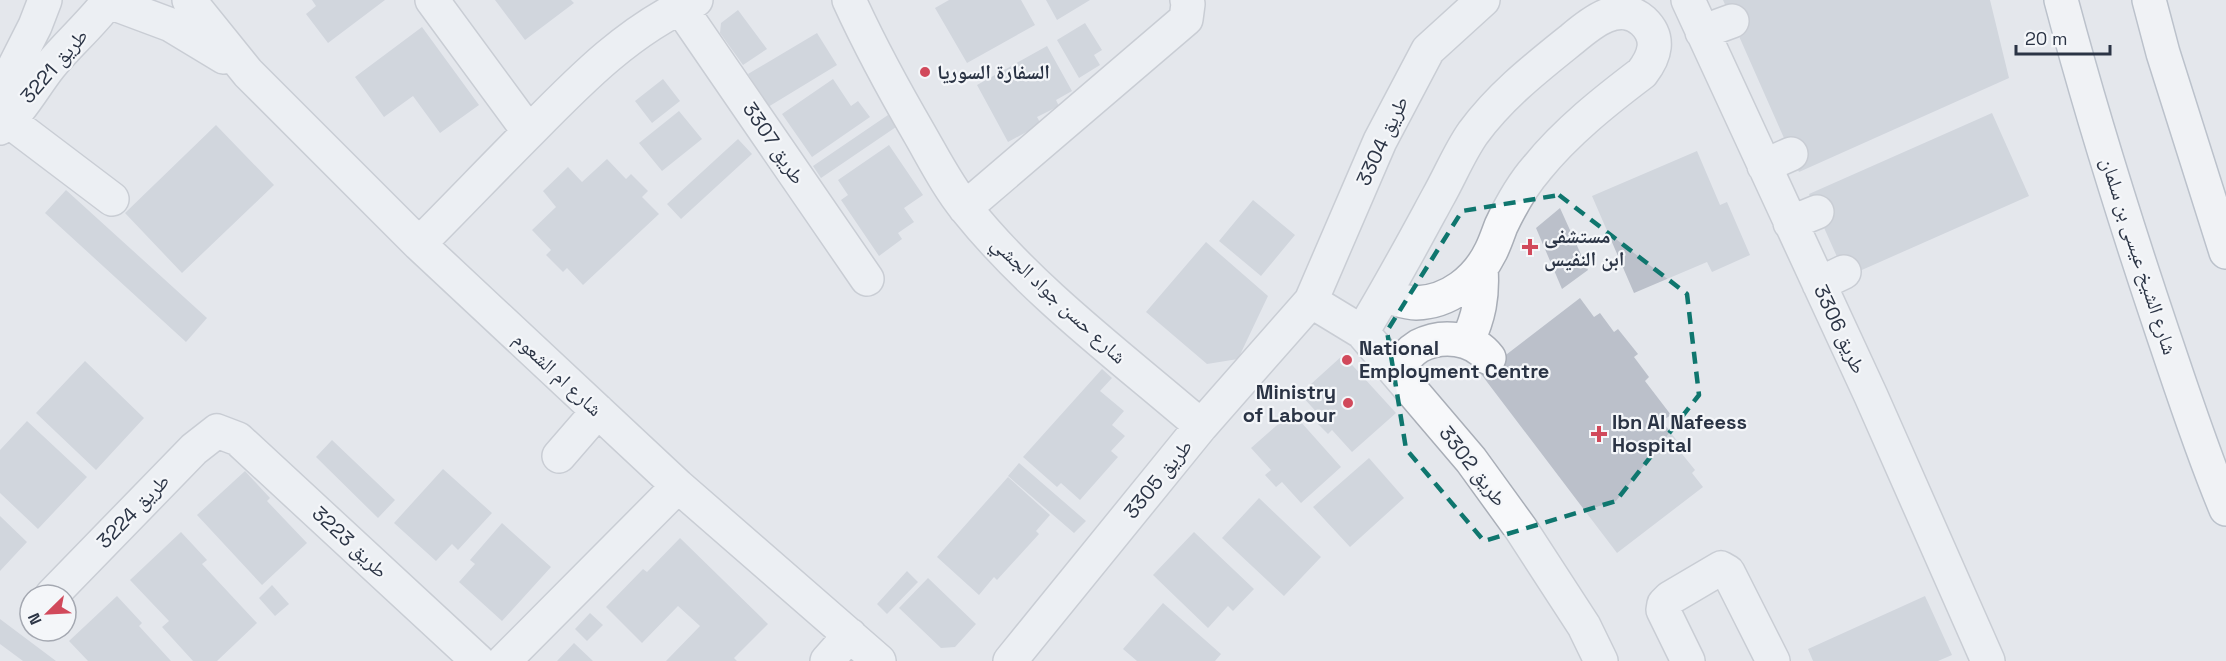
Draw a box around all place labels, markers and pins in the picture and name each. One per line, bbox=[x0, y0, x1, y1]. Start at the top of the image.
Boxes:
place label: السفارة السوريا bbox=[937, 59, 1050, 85]
marker: السفارة السوريا bbox=[918, 65, 932, 79]
place label: مستشفى ابن النفيس bbox=[1544, 223, 1624, 272]
marker: مستشفى ابن النفيس bbox=[1521, 238, 1539, 256]
place label: National Employment Centre bbox=[1359, 335, 1549, 384]
marker: National Employment Centre bbox=[1340, 353, 1354, 367]
place label: Ministry of Labour bbox=[1243, 379, 1336, 428]
marker: Ministry of Labour bbox=[1341, 396, 1355, 410]
place label: Ibn Al Nafeess Hospital bbox=[1612, 409, 1747, 458]
marker: Ibn Al Nafeess Hospital bbox=[1590, 425, 1608, 443]

